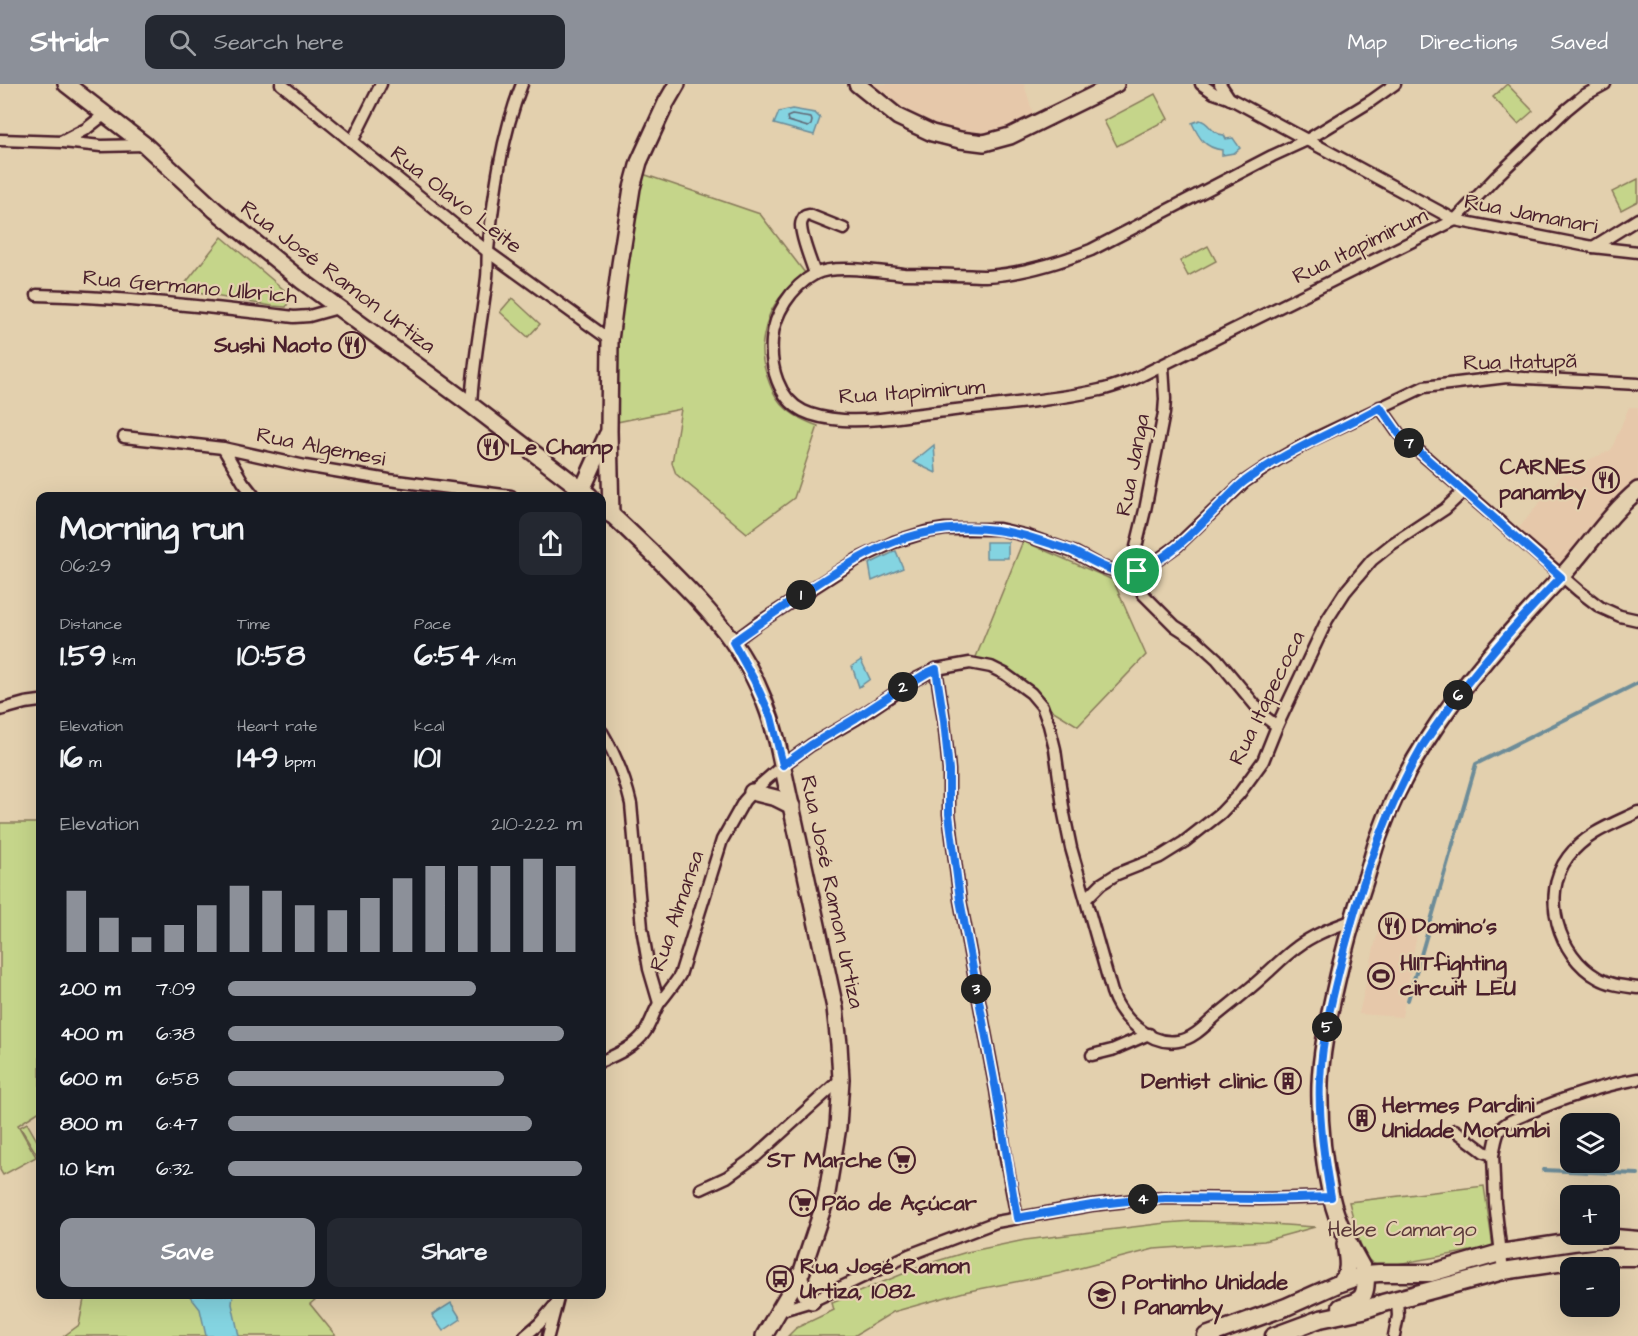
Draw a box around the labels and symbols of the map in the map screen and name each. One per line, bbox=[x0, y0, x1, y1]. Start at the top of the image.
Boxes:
street label: Rua Olavo Leite bbox=[383, 138, 529, 262]
street label: Rua Jamanari bbox=[1461, 186, 1601, 242]
street label: Rua José Ramon Urtiza bbox=[234, 193, 442, 361]
street label: Rua Itapimirum bbox=[1287, 200, 1433, 292]
street label: Rua Germano Ulbrich bbox=[82, 262, 299, 312]
place label: Sushi Naoto bbox=[213, 330, 333, 361]
restaurant icon: Sushi Naoto bbox=[337, 330, 367, 360]
street label: Rua Itatupã bbox=[1463, 346, 1577, 378]
street label: Rua Itapimirum bbox=[838, 371, 986, 413]
street label: Rua Janga bbox=[1108, 411, 1159, 519]
street label: Rua Algemesi bbox=[254, 419, 388, 476]
pin: 7 bbox=[1394, 428, 1424, 458]
restaurant icon: Le Champ bbox=[476, 432, 506, 462]
place label: Le Champ bbox=[510, 432, 614, 463]
place label: CARNES panamby bbox=[1499, 452, 1587, 510]
restaurant icon: CARNES panamby bbox=[1591, 465, 1621, 495]
pin bbox=[1111, 545, 1162, 596]
pin: 1 bbox=[786, 580, 816, 610]
street label: Rua Itapecoca bbox=[1221, 626, 1313, 770]
pin: 2 bbox=[888, 672, 918, 702]
pin: 6 bbox=[1443, 680, 1473, 710]
street label: Rua José Ramon Urtiza bbox=[792, 773, 872, 1011]
street label: Rua Almansa bbox=[642, 846, 712, 976]
restaurant icon: Domino's bbox=[1377, 911, 1407, 941]
place label: Domino's bbox=[1412, 911, 1497, 942]
place label: HIITfighting circuit LEU bbox=[1400, 948, 1516, 1004]
sports icon: HIITfighting circuit LEU bbox=[1366, 961, 1396, 991]
pin: 3 bbox=[961, 974, 991, 1004]
pin: 5 bbox=[1312, 1012, 1342, 1042]
place label: Dentist clinic bbox=[1141, 1066, 1268, 1097]
building icon: Dentist clinic bbox=[1273, 1066, 1303, 1096]
place label: Hermes Pardini Unidade Morumbi bbox=[1382, 1090, 1551, 1146]
building icon: Hermes Pardini Unidade Morumbi bbox=[1347, 1103, 1377, 1133]
place label: ST Marche bbox=[766, 1145, 882, 1176]
supermarket icon: ST Marche bbox=[887, 1145, 917, 1175]
pin: 4 bbox=[1128, 1184, 1158, 1214]
supermarket icon: Pão de Açúcar bbox=[788, 1188, 818, 1218]
place label: Pão de Açúcar bbox=[822, 1188, 978, 1219]
park label: Hebe Camargo bbox=[1327, 1214, 1477, 1246]
place label: Rua José Ramon Urtiza, 1082 bbox=[800, 1251, 970, 1307]
bus stop icon: Rua José Ramon Urtiza, 1082 bbox=[765, 1264, 795, 1294]
place label: Portinho Unidade I Panamby bbox=[1122, 1267, 1288, 1325]
school or university icon: Portinho Unidade I Panamby bbox=[1087, 1280, 1117, 1310]

